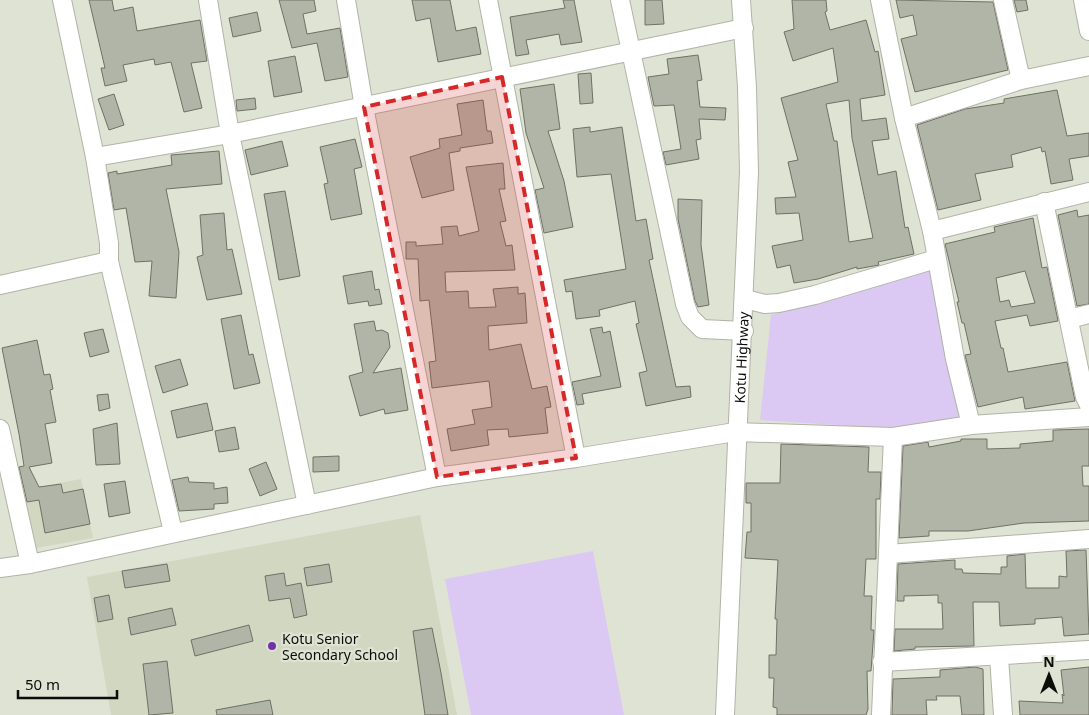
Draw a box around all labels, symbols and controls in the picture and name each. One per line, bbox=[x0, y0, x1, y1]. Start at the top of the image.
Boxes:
street label: Kotu Highway bbox=[729, 310, 752, 404]
place label: Kotu Senior Secondary School bbox=[282, 629, 398, 664]
marker: Kotu Senior Secondary School bbox=[266, 640, 278, 652]
north arrow bbox=[1024, 650, 1074, 700]
text: N bbox=[1043, 652, 1055, 671]
scale bar bbox=[18, 668, 116, 700]
text: 50 m bbox=[25, 674, 60, 694]

